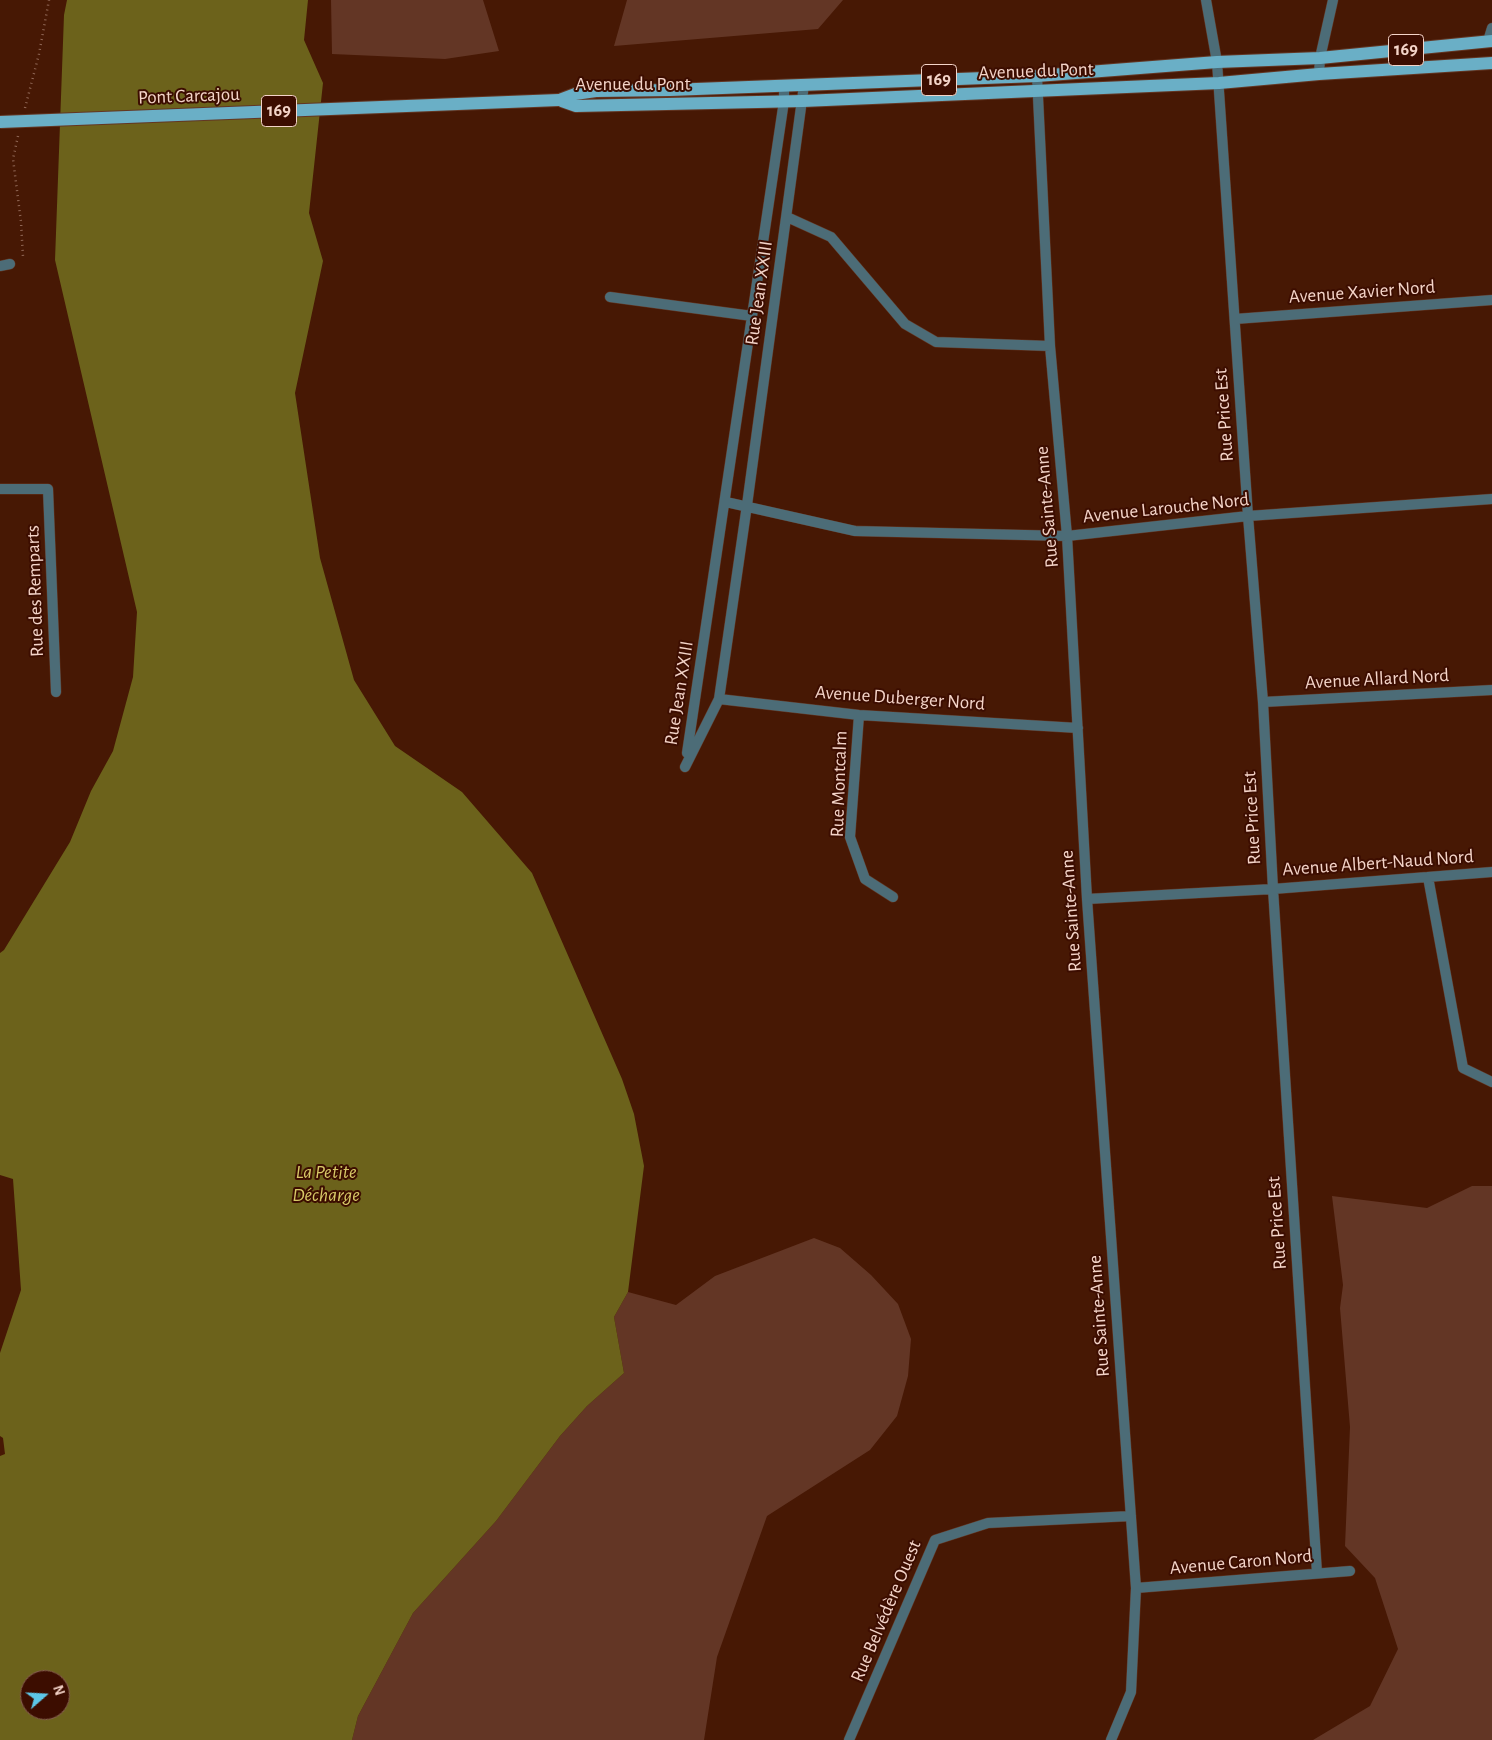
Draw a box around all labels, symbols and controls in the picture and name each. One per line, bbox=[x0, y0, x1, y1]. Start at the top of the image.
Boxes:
road number: 169 bbox=[1388, 34, 1424, 66]
street label: Avenue du Pont bbox=[978, 58, 1094, 84]
road number: 169 bbox=[922, 64, 956, 96]
street label: Avenue du Pont bbox=[575, 73, 691, 95]
street label: Pont Carcajou bbox=[138, 83, 240, 109]
road number: 169 bbox=[262, 95, 296, 126]
street label: Rue Jean XXIII bbox=[740, 239, 778, 347]
street label: Avenue Xavier Nord bbox=[1288, 276, 1436, 308]
street label: Rue Price Est bbox=[1209, 368, 1239, 462]
street label: Rue Sainte-Anne bbox=[1030, 445, 1064, 569]
street label: Avenue Larouche Nord bbox=[1082, 488, 1250, 528]
street label: Rue des Remparts bbox=[21, 525, 49, 657]
street label: Rue Jean XXIII bbox=[659, 639, 699, 747]
street label: Avenue Allard Nord bbox=[1304, 664, 1450, 694]
street label: Avenue Duberger Nord bbox=[814, 681, 986, 715]
street label: Rue Montcalm bbox=[826, 730, 852, 838]
street label: Rue Price Est bbox=[1238, 771, 1266, 865]
street label: Avenue Albert-Naud Nord bbox=[1282, 845, 1474, 881]
street label: Rue Sainte-Anne bbox=[1055, 849, 1087, 973]
water label: La Petite Décharge bbox=[292, 1160, 360, 1207]
street label: Rue Price Est bbox=[1262, 1176, 1292, 1270]
street label: Rue Sainte-Anne bbox=[1083, 1254, 1115, 1378]
street label: Rue Belvédère Ouest bbox=[846, 1537, 926, 1685]
street label: Avenue Caron Nord bbox=[1169, 1544, 1313, 1580]
north arrow bbox=[20, 1670, 70, 1720]
text: N bbox=[50, 1684, 66, 1697]

